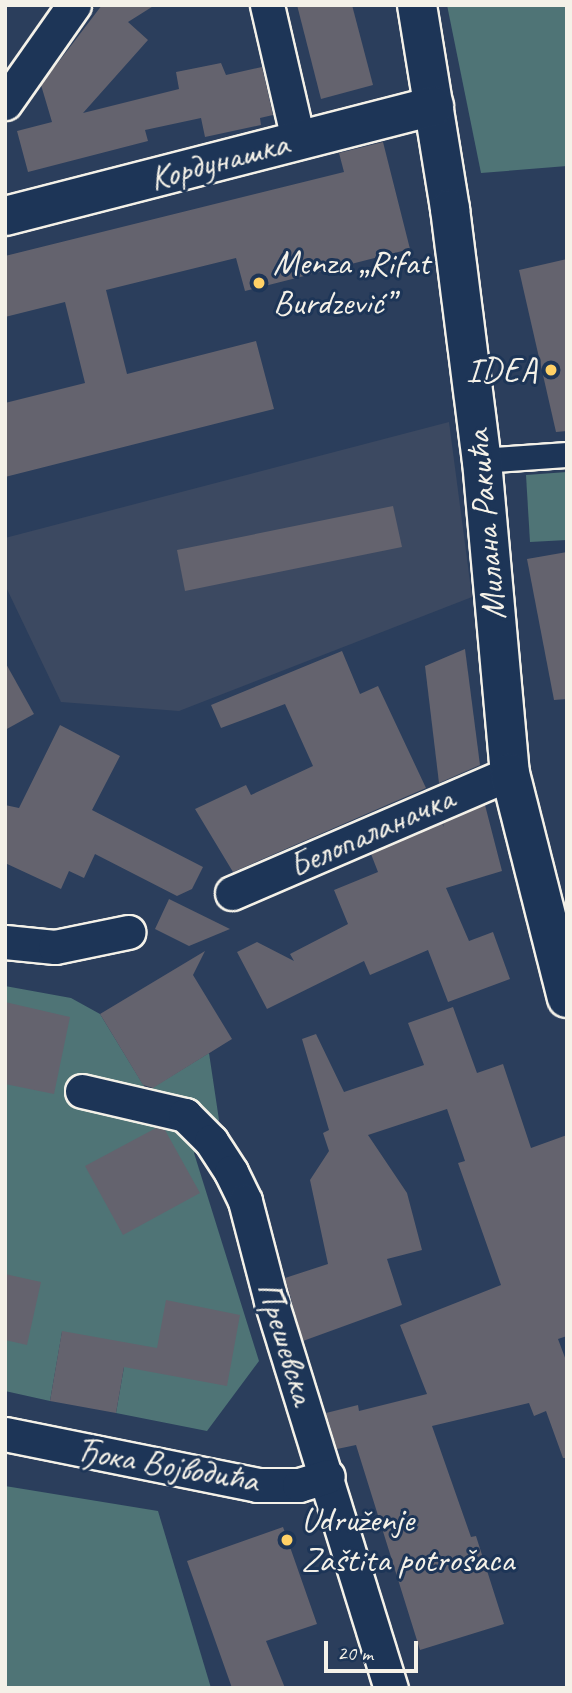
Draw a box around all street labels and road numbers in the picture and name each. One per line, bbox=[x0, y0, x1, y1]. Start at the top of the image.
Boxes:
street label: Кордунашка bbox=[145, 122, 293, 200]
street label: Милана Ракића bbox=[457, 428, 515, 622]
street label: Белопаланачка bbox=[282, 777, 460, 887]
street label: Прешевска bbox=[247, 1277, 325, 1409]
street label: Ђока Војводића bbox=[72, 1428, 262, 1502]

